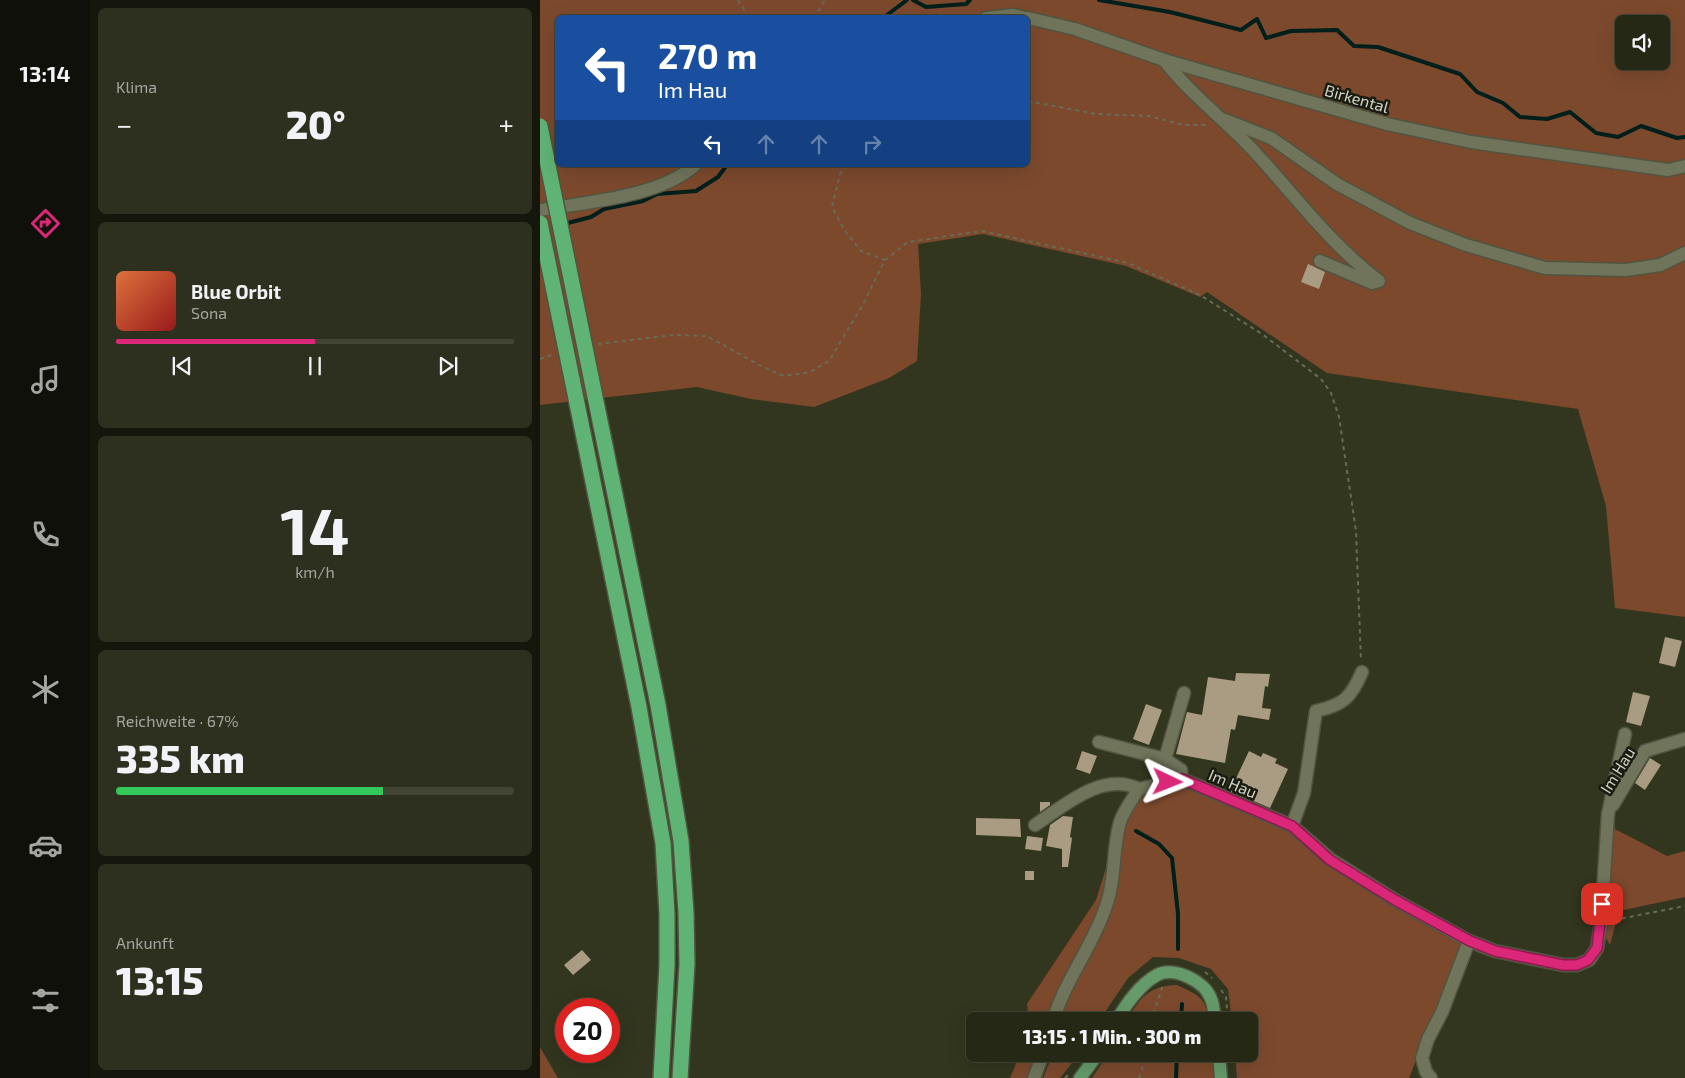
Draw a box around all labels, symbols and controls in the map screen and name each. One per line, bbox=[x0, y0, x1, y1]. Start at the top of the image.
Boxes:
map controls bbox=[1615, 15, 1670, 70]
button: sound bbox=[1615, 15, 1670, 70]
text: 270 m bbox=[658, 34, 757, 76]
icon: left bbox=[575, 35, 640, 100]
text: 13:14 bbox=[19, 60, 71, 86]
text: Im Hau bbox=[658, 76, 727, 102]
text: Klima bbox=[116, 77, 157, 96]
street label: Birkental bbox=[1323, 80, 1391, 116]
text: 20° bbox=[286, 101, 345, 147]
text: − bbox=[116, 107, 132, 141]
text: + bbox=[499, 107, 514, 141]
icon: left bbox=[699, 130, 727, 158]
icon: ahead bbox=[752, 130, 780, 158]
icon: ahead bbox=[805, 130, 833, 158]
icon: right bbox=[858, 130, 886, 158]
icon: directions bbox=[28, 206, 63, 241]
text: Blue Orbit bbox=[191, 280, 281, 303]
text: Sona bbox=[191, 303, 227, 322]
icon: previous bbox=[168, 352, 196, 380]
icon: pause bbox=[301, 352, 329, 380]
icon: next bbox=[434, 352, 462, 380]
icon: music bbox=[28, 362, 63, 397]
text: 14 bbox=[280, 490, 350, 568]
icon: phone bbox=[28, 517, 63, 552]
text: km/h bbox=[295, 562, 335, 581]
icon: climate bbox=[28, 672, 63, 707]
text: Reichweite · 67% bbox=[116, 711, 238, 730]
text: 335 km bbox=[116, 735, 245, 781]
street label: Im Hau bbox=[1596, 744, 1638, 796]
position arrow bbox=[1141, 755, 1193, 807]
street label: Im Hau bbox=[1206, 764, 1260, 802]
icon: car bbox=[28, 828, 63, 863]
pin bbox=[1581, 883, 1623, 925]
icon: arrive bbox=[1588, 890, 1616, 918]
text: Ankunft bbox=[116, 933, 174, 952]
text: 13:15 bbox=[116, 957, 204, 1003]
icon: filters bbox=[28, 983, 63, 1018]
speed limit sign: 20 bbox=[555, 998, 620, 1063]
text: 13:15 · 1 Min. · 300 m bbox=[1023, 1025, 1201, 1048]

